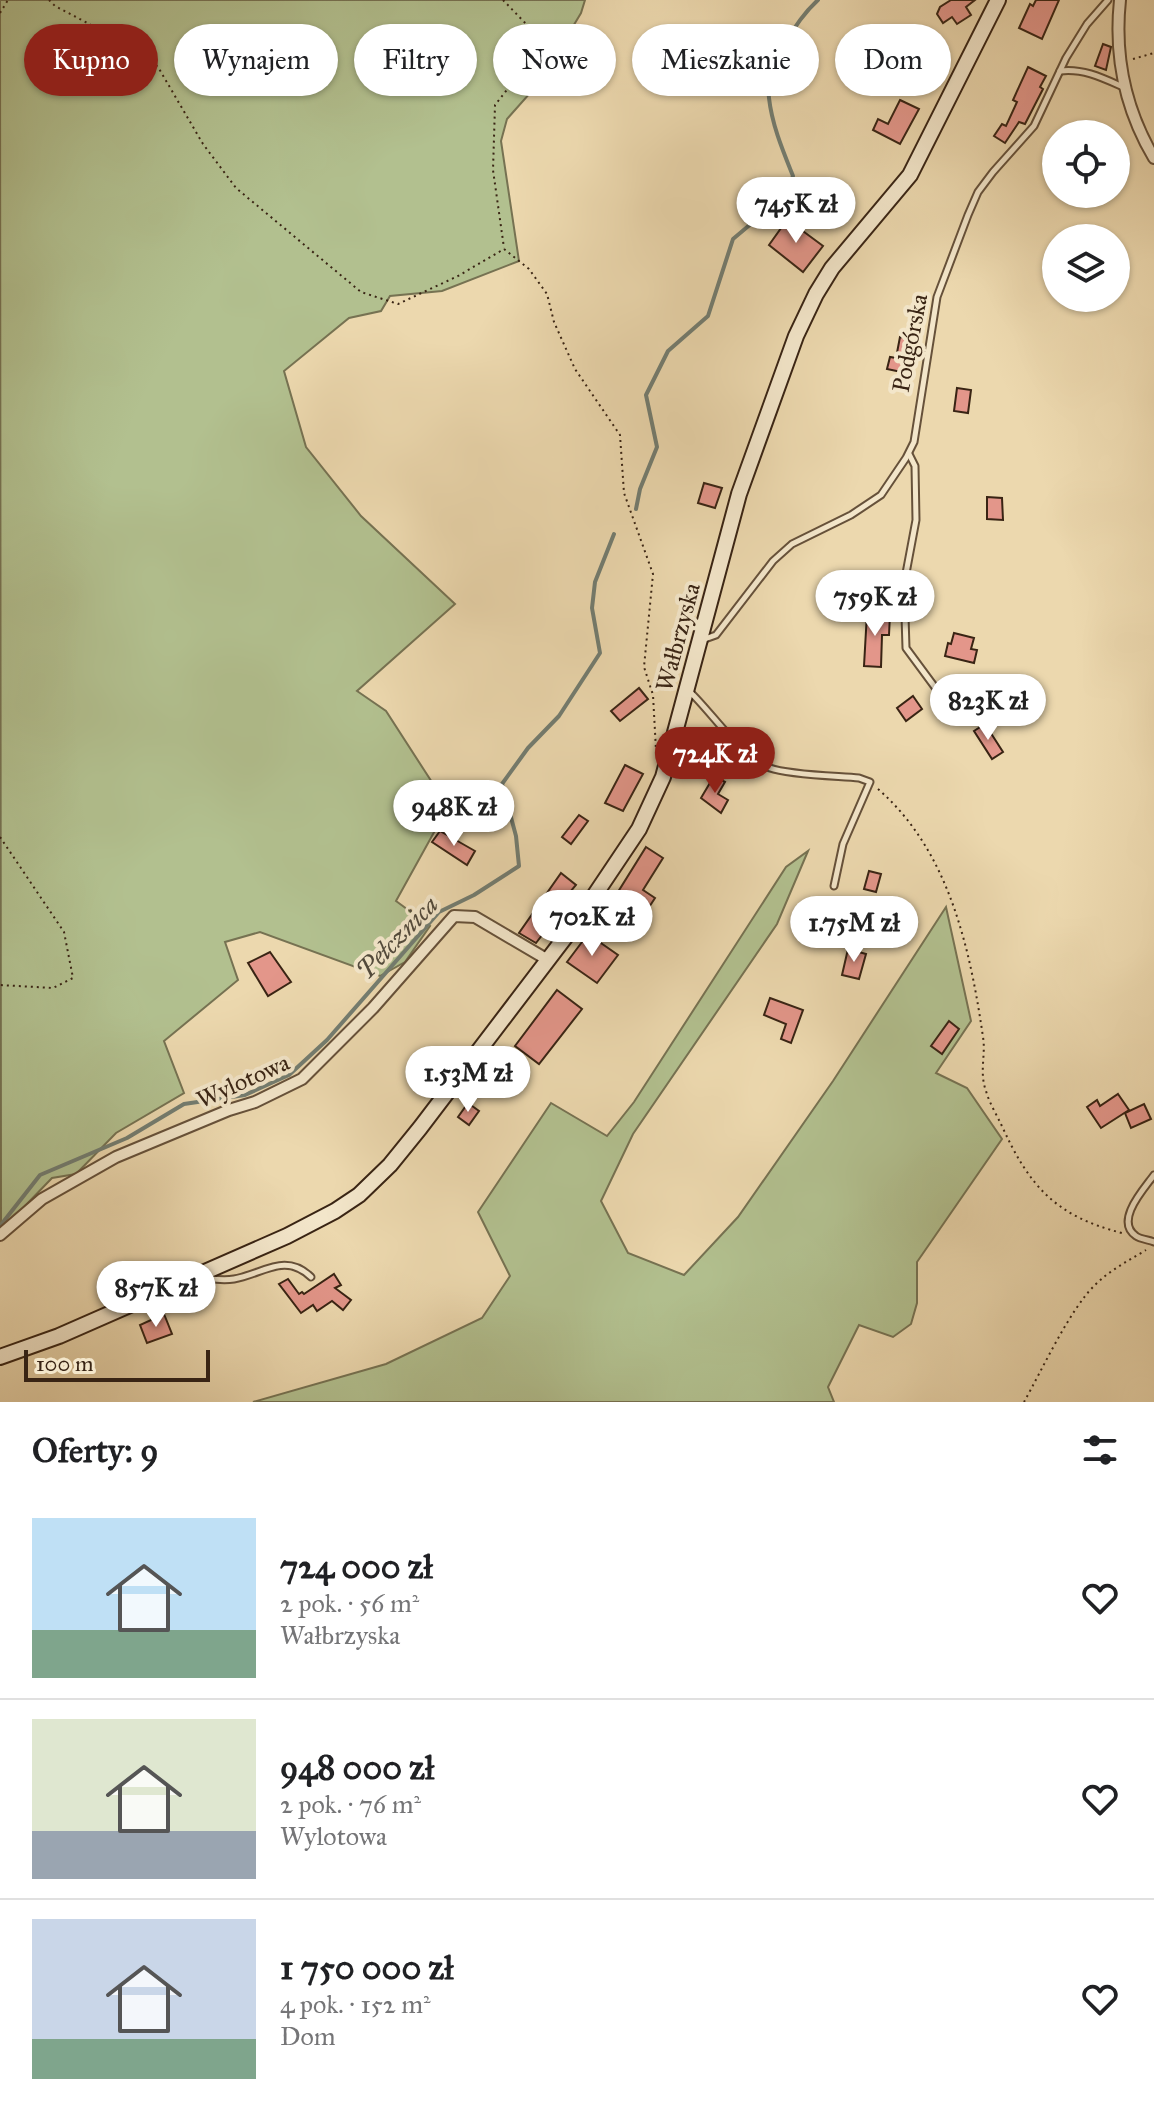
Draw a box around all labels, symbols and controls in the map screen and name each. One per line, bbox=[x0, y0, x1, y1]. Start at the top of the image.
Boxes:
chip: Kupno bbox=[24, 24, 158, 96]
chip: Wynajem bbox=[174, 24, 338, 96]
chip: Filtry bbox=[354, 24, 477, 96]
chip: Nowe bbox=[493, 24, 616, 96]
chip: Mieszkanie bbox=[632, 24, 819, 96]
chip: Dom bbox=[835, 24, 951, 96]
map controls bbox=[1042, 120, 1130, 312]
button: locate bbox=[1042, 120, 1130, 208]
pin: 745K zł bbox=[722, 177, 870, 245]
text: 745K zł bbox=[755, 187, 837, 219]
button: layers bbox=[1042, 224, 1130, 312]
street label: Podgórska bbox=[886, 290, 934, 395]
pin: 759K zł bbox=[801, 570, 949, 638]
street label: Wałbrzyska bbox=[649, 579, 707, 695]
text: 759K zł bbox=[833, 580, 917, 612]
pin: 823K zł bbox=[914, 674, 1062, 742]
text: 823K zł bbox=[948, 684, 1028, 716]
pin: 724K zł bbox=[641, 727, 789, 795]
text: 724K zł bbox=[673, 737, 757, 769]
pin: 948K zł bbox=[380, 780, 528, 848]
text: 948K zł bbox=[411, 790, 497, 822]
water label: Pełcznica bbox=[349, 888, 445, 986]
pin: 702K zł bbox=[518, 890, 666, 958]
pin: 1.75M zł bbox=[771, 896, 937, 964]
text: 702K zł bbox=[550, 900, 634, 932]
text: 1.75M zł bbox=[808, 906, 900, 938]
pin: 1.53M zł bbox=[385, 1046, 551, 1114]
street label: Wylotowa bbox=[192, 1047, 295, 1115]
text: 1.53M zł bbox=[423, 1056, 513, 1088]
pin: 857K zł bbox=[82, 1261, 230, 1329]
text: 857K zł bbox=[115, 1271, 197, 1303]
scale bar bbox=[24, 1346, 210, 1382]
text: 100 m bbox=[36, 1350, 93, 1377]
icon: filters bbox=[1078, 1428, 1122, 1472]
text: Oferty: 9 bbox=[32, 1430, 159, 1471]
text: 724 000 zł bbox=[280, 1546, 433, 1587]
icon: home bbox=[96, 1550, 192, 1646]
icon: heart bbox=[1078, 1576, 1122, 1620]
text: 2 pok. · 56 m² bbox=[280, 1587, 419, 1619]
text: Wałbrzyska bbox=[280, 1619, 400, 1651]
text: 948 000 zł bbox=[280, 1747, 434, 1788]
icon: home bbox=[96, 1751, 192, 1847]
icon: heart bbox=[1078, 1777, 1122, 1821]
text: 2 pok. · 76 m² bbox=[280, 1788, 421, 1820]
text: Wylotowa bbox=[280, 1820, 387, 1852]
text: 1 750 000 zł bbox=[280, 1947, 453, 1988]
icon: home bbox=[96, 1951, 192, 2047]
icon: heart bbox=[1078, 1977, 1122, 2021]
text: 4 pok. · 152 m² bbox=[280, 1988, 431, 2020]
text: Dom bbox=[280, 2020, 336, 2052]

